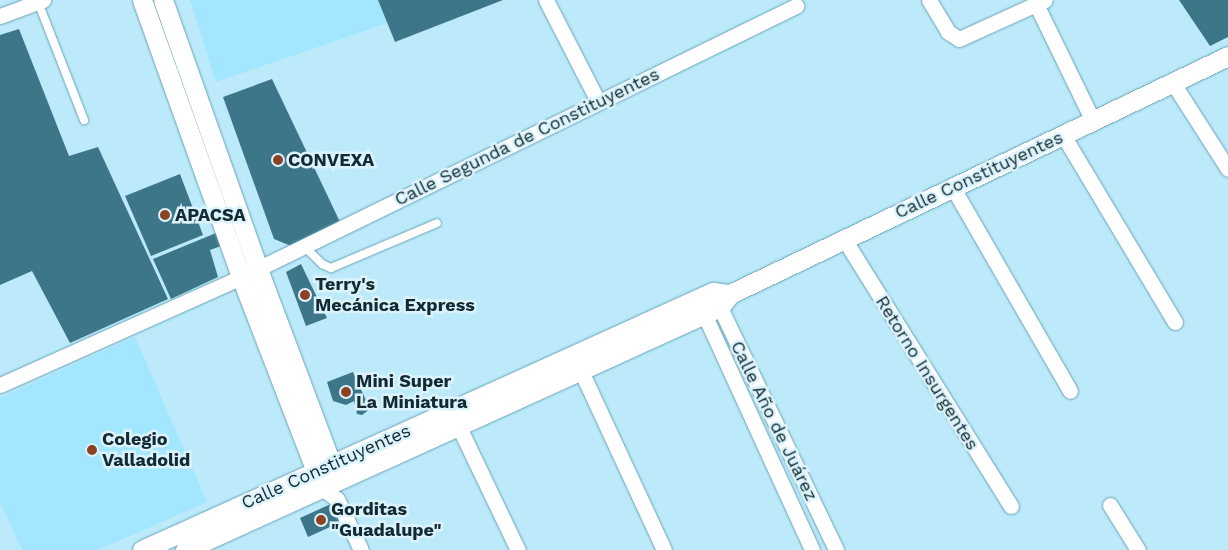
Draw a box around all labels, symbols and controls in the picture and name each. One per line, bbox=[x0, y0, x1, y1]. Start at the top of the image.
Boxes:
street label: Calle Segunda de Constituyentes bbox=[391, 63, 663, 211]
street label: Calle Constituyentes bbox=[892, 127, 1066, 223]
place label: CONVEXA bbox=[288, 149, 374, 171]
marker: CONVEXA bbox=[272, 154, 284, 166]
place label: APACSA bbox=[175, 204, 246, 226]
marker: APACSA bbox=[159, 209, 171, 221]
place label: Terry's Mecánica Express bbox=[315, 274, 475, 316]
marker: Terry's Mecánica Express bbox=[299, 289, 311, 301]
street label: Retorno Insurgentes bbox=[871, 292, 983, 454]
street label: Calle Año de Juárez bbox=[726, 337, 822, 505]
place label: Mini Super La Miniatura bbox=[356, 371, 468, 414]
marker: Mini Super La Miniatura bbox=[340, 386, 352, 398]
street label: Calle Constituyentes bbox=[238, 420, 414, 514]
place label: Colegio Valladolid bbox=[102, 429, 190, 472]
marker: Colegio Valladolid bbox=[86, 444, 98, 456]
place label: Gorditas "Guadalupe" bbox=[331, 499, 442, 542]
marker: Gorditas "Guadalupe" bbox=[315, 514, 327, 526]

